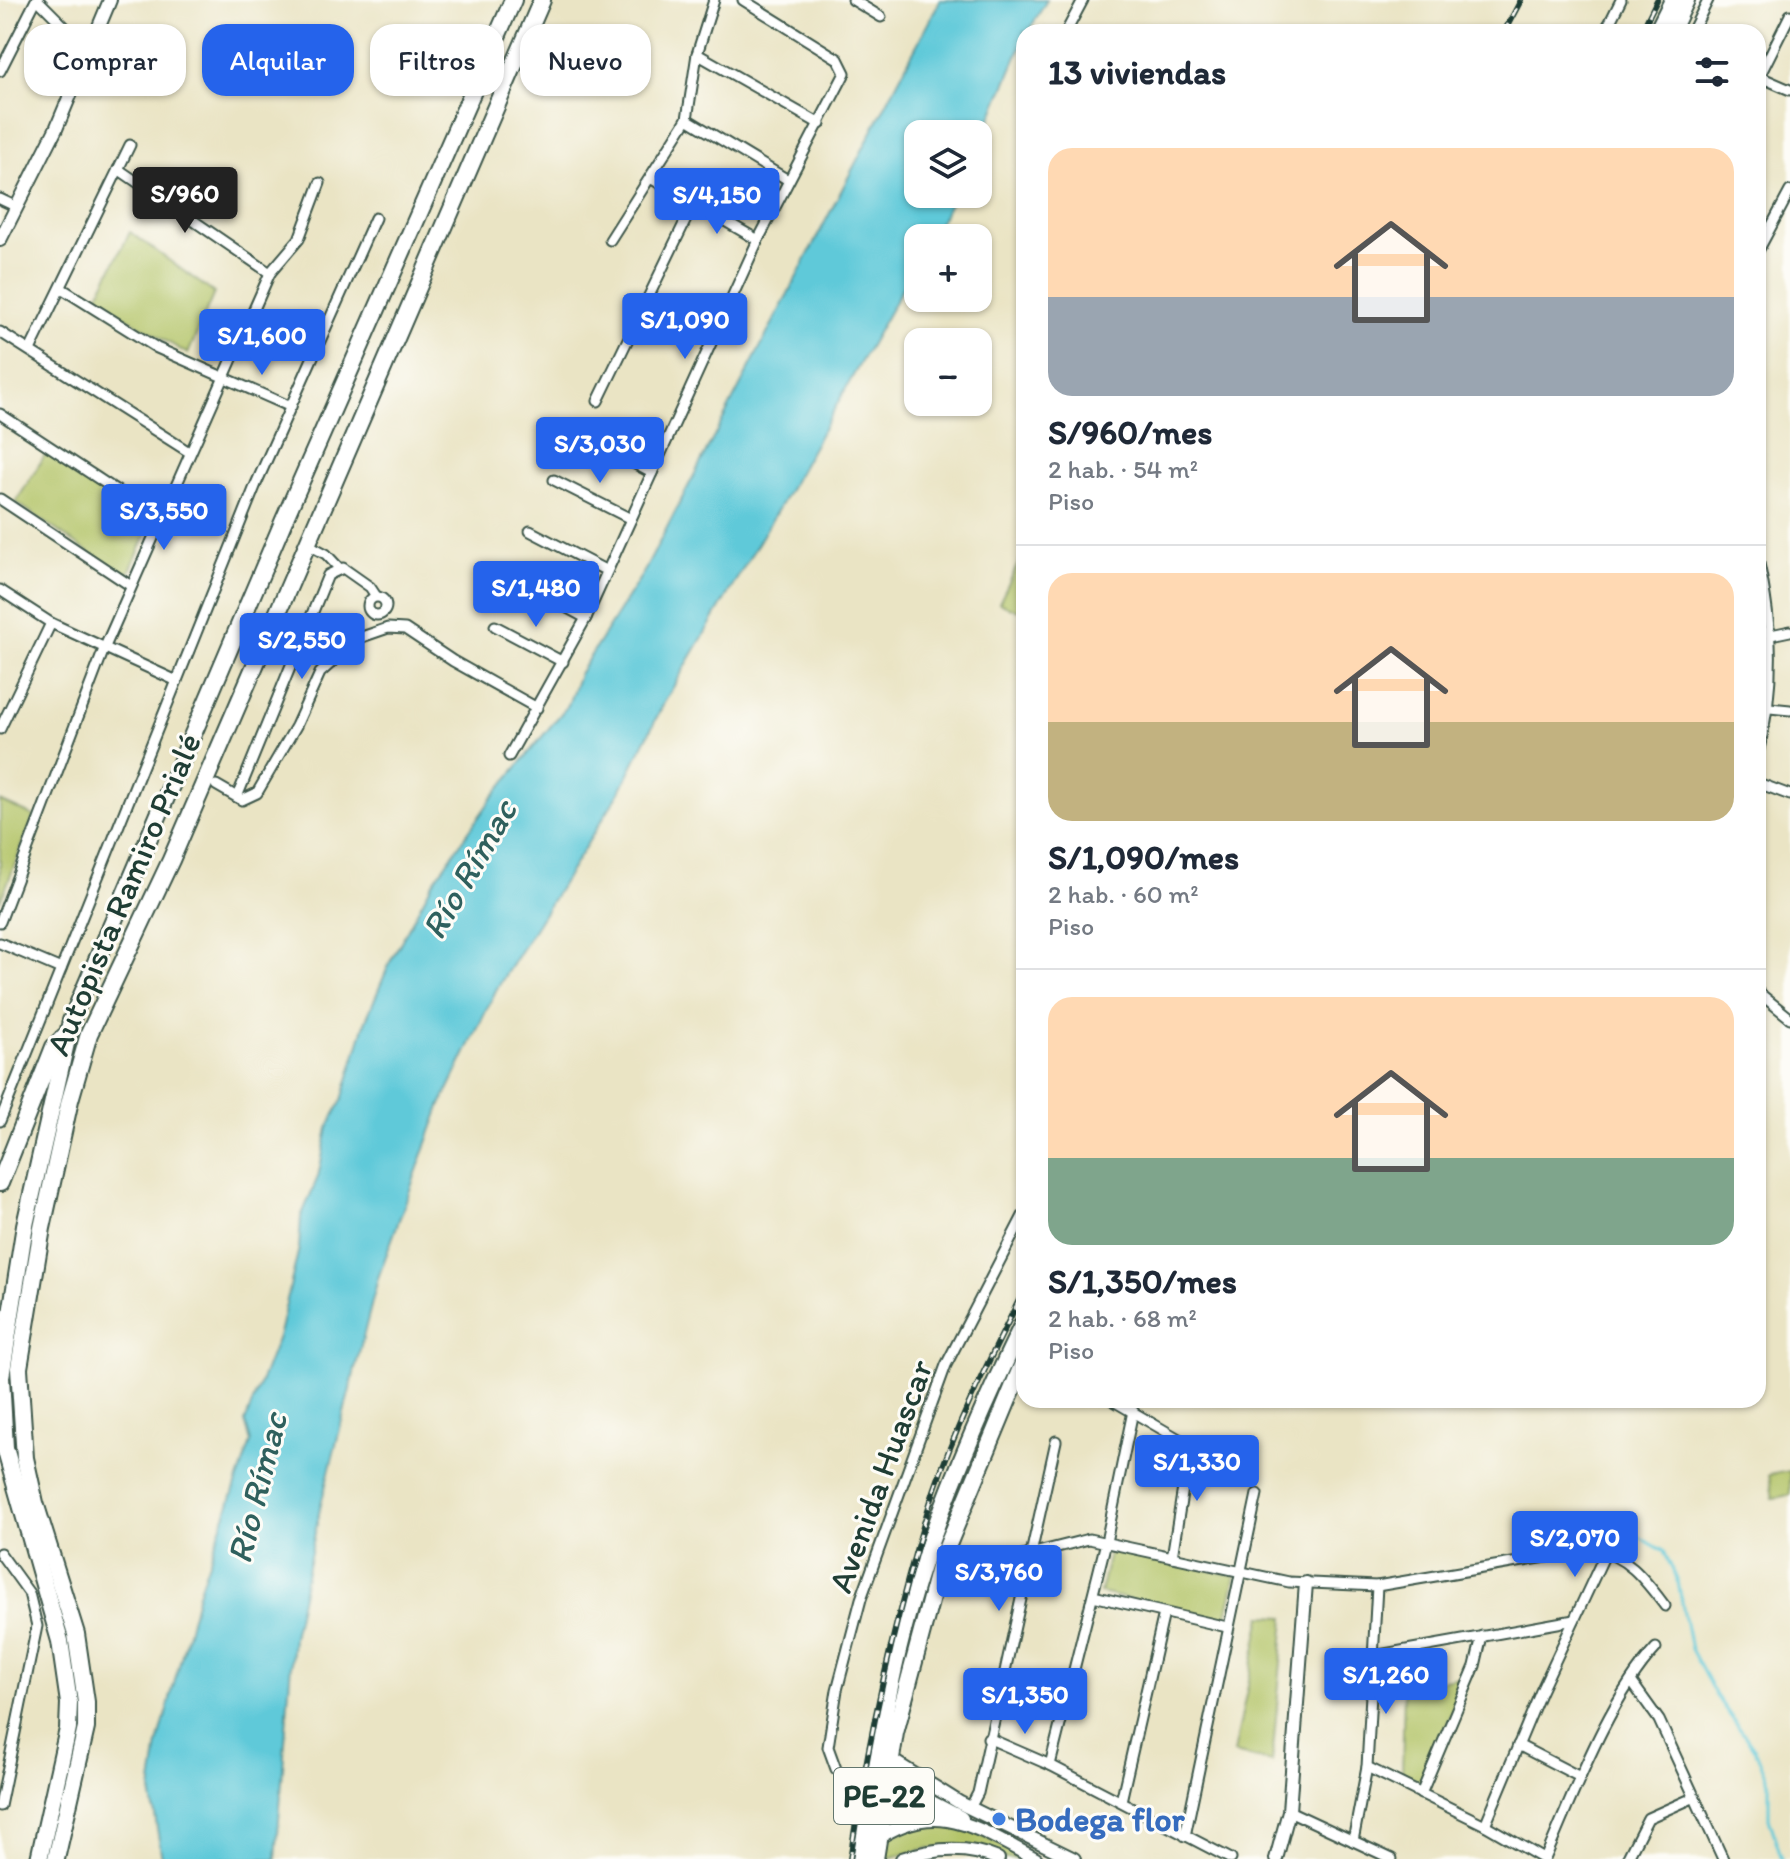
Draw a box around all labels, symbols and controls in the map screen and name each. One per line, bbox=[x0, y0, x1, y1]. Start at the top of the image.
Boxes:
chip: Comprar bbox=[24, 24, 186, 96]
chip: Alquilar bbox=[202, 24, 354, 96]
chip: Filtros bbox=[370, 24, 504, 96]
chip: Nuevo bbox=[520, 24, 651, 96]
icon: filters bbox=[1690, 50, 1734, 94]
text: 13 viviendas bbox=[1048, 52, 1226, 93]
map controls bbox=[904, 120, 992, 416]
button: layers bbox=[904, 120, 992, 208]
pin: S/960 bbox=[129, 167, 241, 235]
pin: S/4,150 bbox=[643, 168, 791, 236]
text: S/960 bbox=[151, 177, 219, 209]
text: S/4,150 bbox=[672, 178, 762, 210]
icon: home bbox=[1319, 200, 1463, 344]
button: + bbox=[904, 224, 992, 312]
pin: S/1,090 bbox=[611, 293, 759, 361]
text: S/1,090 bbox=[640, 303, 730, 335]
pin: S/1,600 bbox=[188, 309, 336, 377]
text: S/1,600 bbox=[217, 319, 307, 351]
button: − bbox=[904, 328, 992, 416]
text: S/960/mes bbox=[1048, 412, 1212, 453]
pin: S/3,030 bbox=[526, 417, 674, 485]
text: S/3,030 bbox=[554, 427, 646, 459]
text: 2 hab. · 54 m² bbox=[1048, 453, 1198, 485]
pin: S/3,550 bbox=[90, 484, 238, 552]
text: Piso bbox=[1048, 485, 1094, 517]
text: S/3,550 bbox=[119, 494, 209, 526]
pin: S/1,480 bbox=[462, 561, 610, 629]
text: S/1,480 bbox=[491, 571, 581, 603]
pin: S/2,550 bbox=[228, 613, 376, 681]
text: S/2,550 bbox=[258, 623, 346, 655]
icon: home bbox=[1319, 625, 1463, 769]
street label: Autopista Ramiro Prialé bbox=[37, 727, 210, 1061]
water label: Río Rímac bbox=[411, 790, 527, 946]
text: S/1,090/mes bbox=[1048, 837, 1239, 878]
text: 2 hab. · 60 m² bbox=[1048, 878, 1199, 910]
text: Piso bbox=[1048, 910, 1094, 942]
icon: home bbox=[1319, 1049, 1463, 1193]
text: S/1,350/mes bbox=[1048, 1261, 1237, 1302]
text: 2 hab. · 68 m² bbox=[1048, 1302, 1197, 1334]
text: Piso bbox=[1048, 1334, 1094, 1366]
street label: Avenida Huascar bbox=[819, 1354, 942, 1598]
water label: Río Rímac bbox=[217, 1406, 297, 1568]
pin: S/1,330 bbox=[1123, 1435, 1271, 1503]
text: S/1,330 bbox=[1153, 1445, 1241, 1477]
pin: S/2,070 bbox=[1501, 1511, 1649, 1579]
text: S/2,070 bbox=[1530, 1521, 1620, 1553]
pin: S/3,760 bbox=[925, 1545, 1073, 1613]
text: S/3,760 bbox=[955, 1555, 1043, 1587]
pin: S/1,260 bbox=[1312, 1648, 1460, 1716]
text: S/1,260 bbox=[1342, 1658, 1430, 1690]
pin: S/1,350 bbox=[951, 1668, 1099, 1736]
text: S/1,350 bbox=[981, 1678, 1069, 1710]
road number: PE-22 bbox=[834, 1768, 934, 1824]
place label: Bodega flor bbox=[1015, 1799, 1186, 1840]
marker: Bodega flor bbox=[990, 1810, 1008, 1828]

